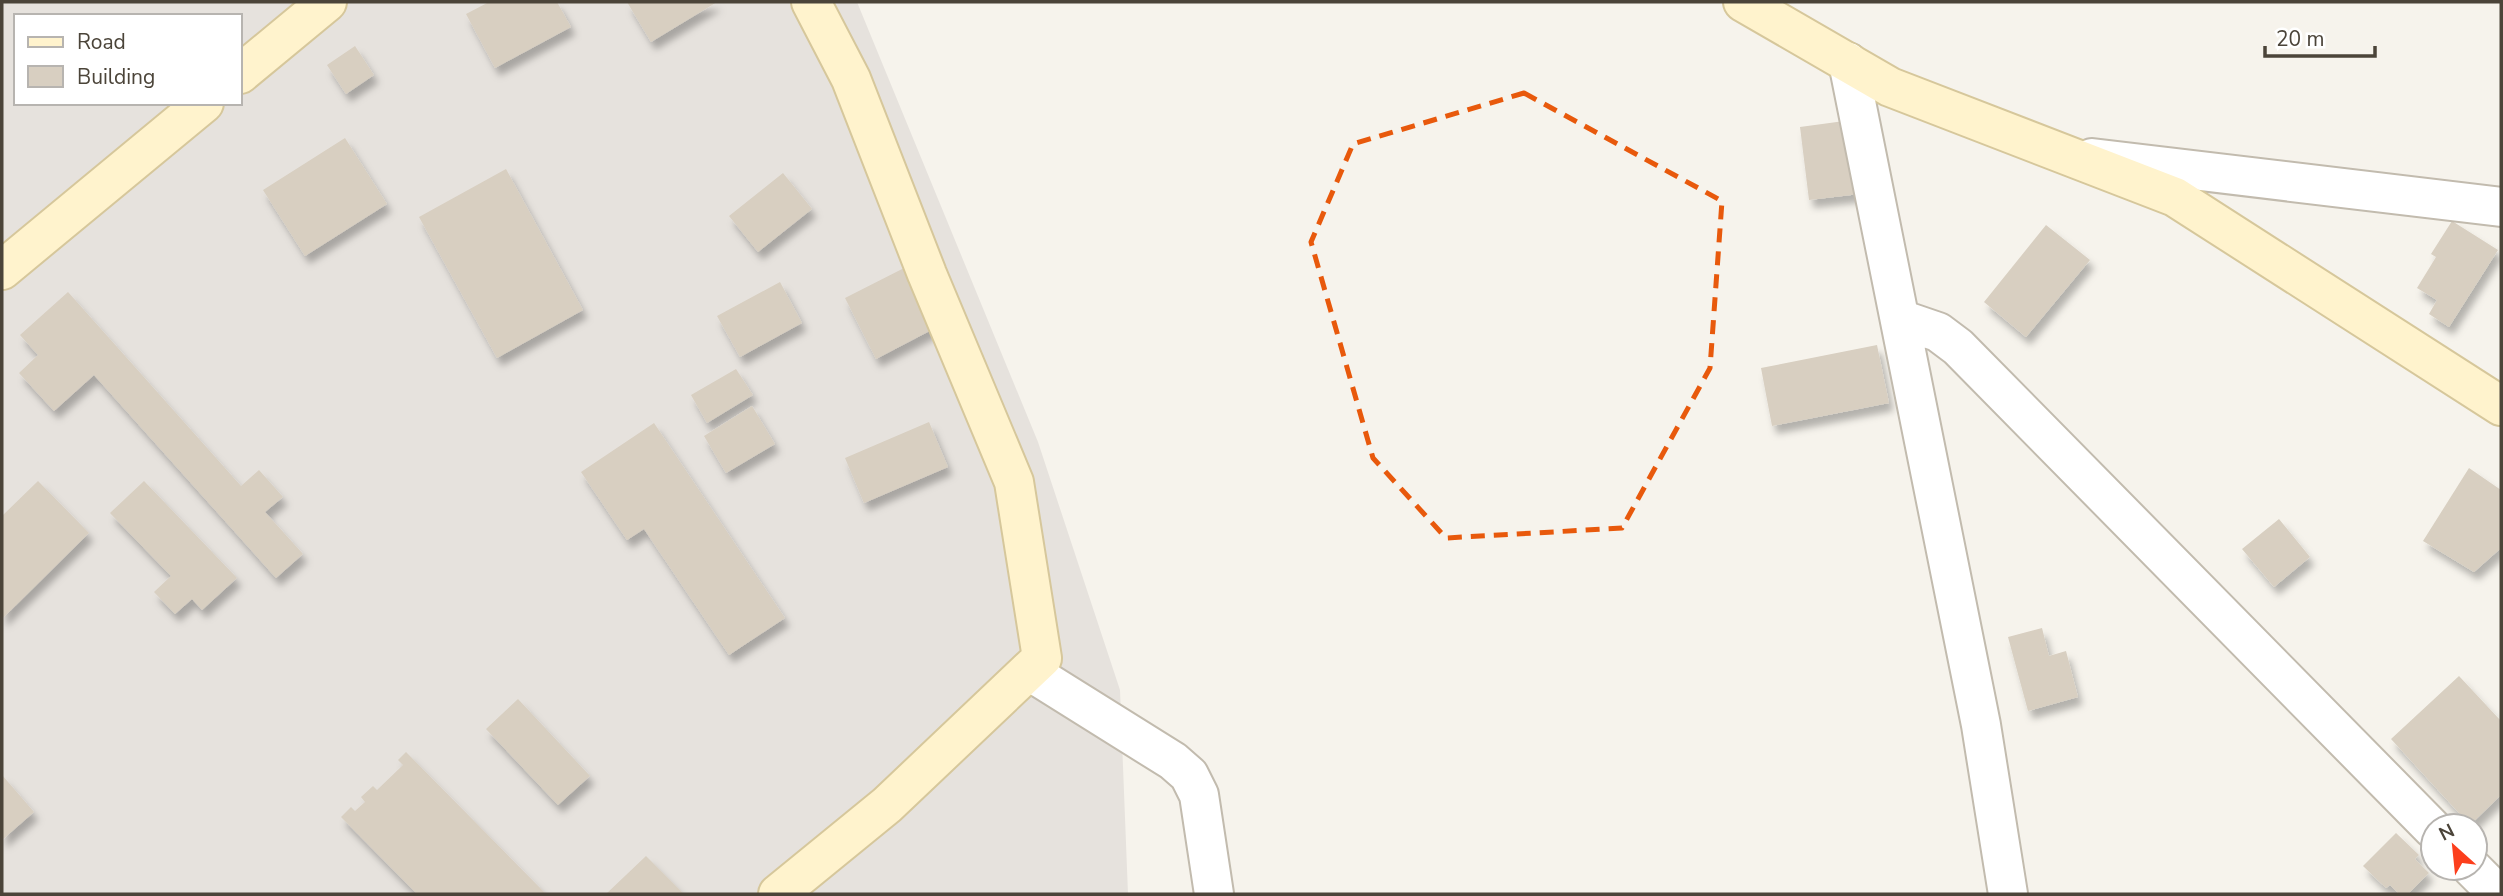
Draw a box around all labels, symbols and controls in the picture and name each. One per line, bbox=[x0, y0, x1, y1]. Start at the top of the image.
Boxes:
legend bbox=[14, 14, 242, 105]
scale bar bbox=[2265, 14, 2375, 58]
text: 20 m bbox=[2276, 25, 2325, 53]
text: Road bbox=[77, 28, 126, 56]
text: Building bbox=[77, 63, 155, 91]
north arrow bbox=[2419, 812, 2489, 882]
text: N bbox=[2434, 818, 2459, 848]

